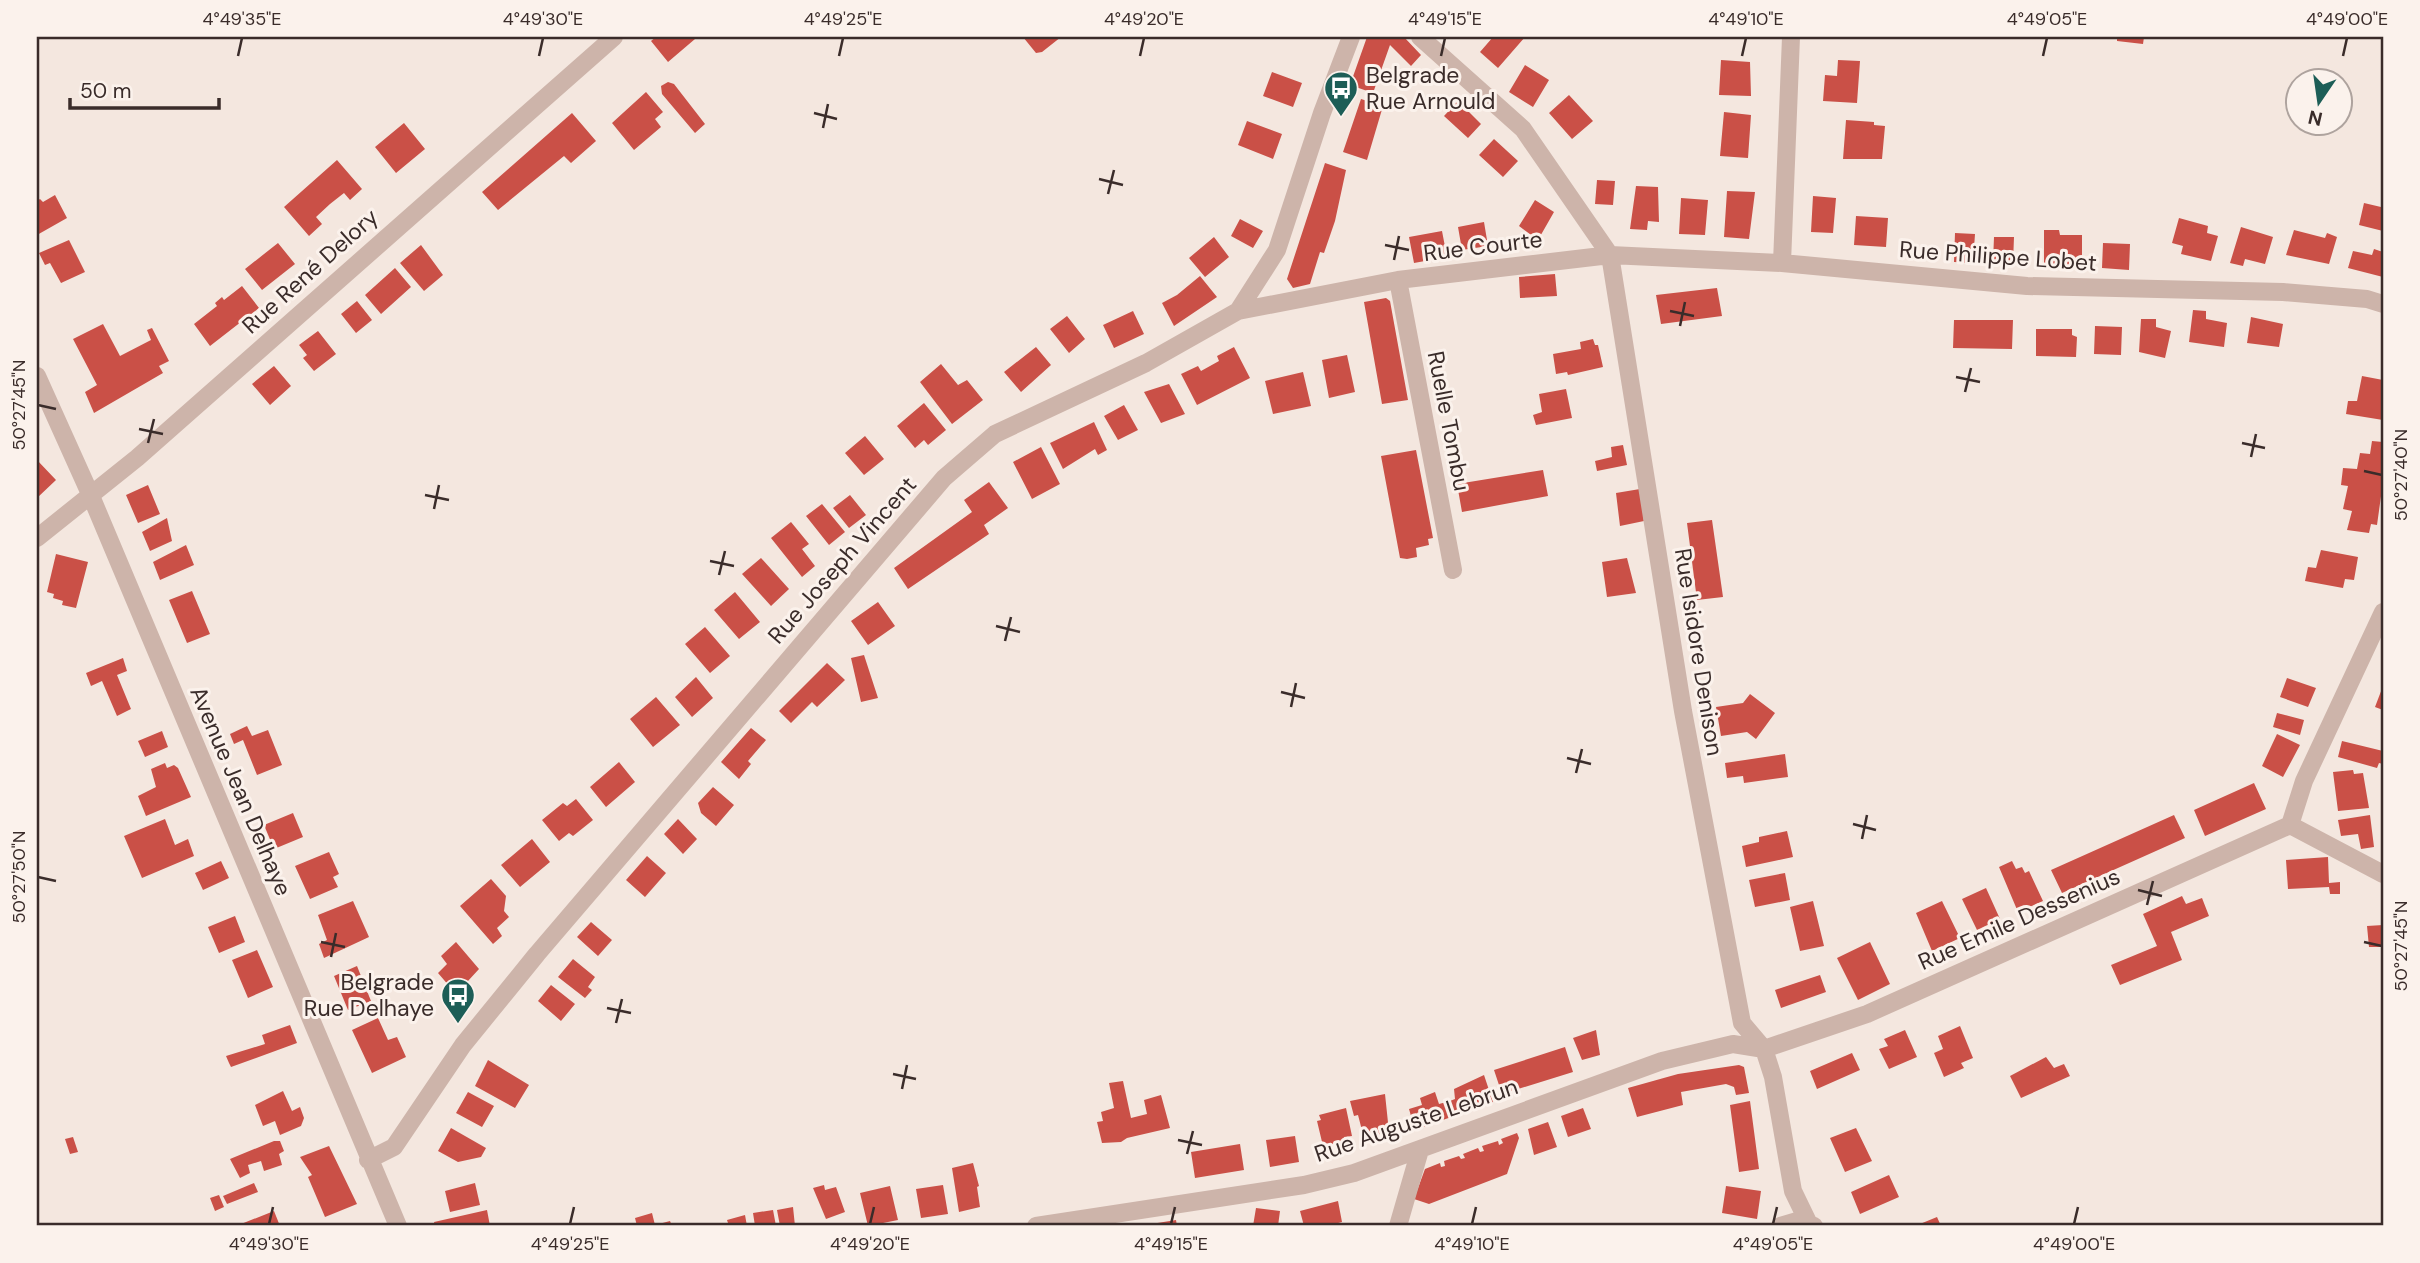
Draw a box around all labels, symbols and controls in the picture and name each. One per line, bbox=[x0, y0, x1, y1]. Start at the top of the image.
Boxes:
text: 4°49'35"E bbox=[203, 7, 281, 31]
text: 4°49'30"E bbox=[503, 7, 583, 31]
text: 4°49'25"E bbox=[804, 7, 882, 31]
text: 4°49'20"E bbox=[1104, 7, 1184, 31]
text: 4°49'15"E bbox=[1408, 7, 1482, 31]
text: 4°49'10"E bbox=[1708, 7, 1784, 31]
text: 4°49'05"E bbox=[2007, 7, 2087, 31]
text: 4°49'00"E bbox=[2306, 7, 2388, 31]
place label: Belgrade Rue Arnould bbox=[1366, 60, 1495, 116]
scale bar bbox=[70, 66, 219, 110]
north arrow bbox=[2284, 66, 2354, 136]
bus stop icon: Belgrade Rue Arnould bbox=[1322, 69, 1360, 118]
text: 50 m bbox=[80, 77, 131, 105]
text: N bbox=[2306, 104, 2325, 132]
street label: Rue René Delory bbox=[236, 202, 385, 340]
street label: Rue Courte bbox=[1422, 224, 1544, 268]
street label: Rue Philippe Lobet bbox=[1898, 234, 2098, 278]
street label: Ruelle Tombu bbox=[1421, 348, 1477, 494]
text: 50°27'45"N bbox=[7, 360, 31, 450]
text: 50°27'40"N bbox=[2389, 429, 2413, 521]
street label: Rue Joseph Vincent bbox=[761, 470, 923, 650]
street label: Rue Isidore Denison bbox=[1668, 546, 1730, 758]
street label: Avenue Jean Delhaye bbox=[183, 682, 299, 900]
text: 50°27'50"N bbox=[7, 831, 31, 923]
street label: Rue Emile Dessenius bbox=[1913, 861, 2125, 977]
text: 50°27'45"N bbox=[2389, 901, 2413, 991]
place label: Belgrade Rue Delhaye bbox=[304, 967, 434, 1023]
bus stop icon: Belgrade Rue Delhaye bbox=[439, 976, 477, 1025]
street label: Rue Auguste Lebrun bbox=[1310, 1071, 1522, 1169]
text: 4°49'30"E bbox=[229, 1232, 309, 1256]
text: 4°49'25"E bbox=[531, 1232, 609, 1256]
text: 4°49'20"E bbox=[830, 1232, 910, 1256]
text: 4°49'15"E bbox=[1134, 1232, 1208, 1256]
text: 4°49'10"E bbox=[1434, 1232, 1510, 1256]
text: 4°49'05"E bbox=[1733, 1232, 1813, 1256]
text: 4°49'00"E bbox=[2033, 1232, 2115, 1256]

